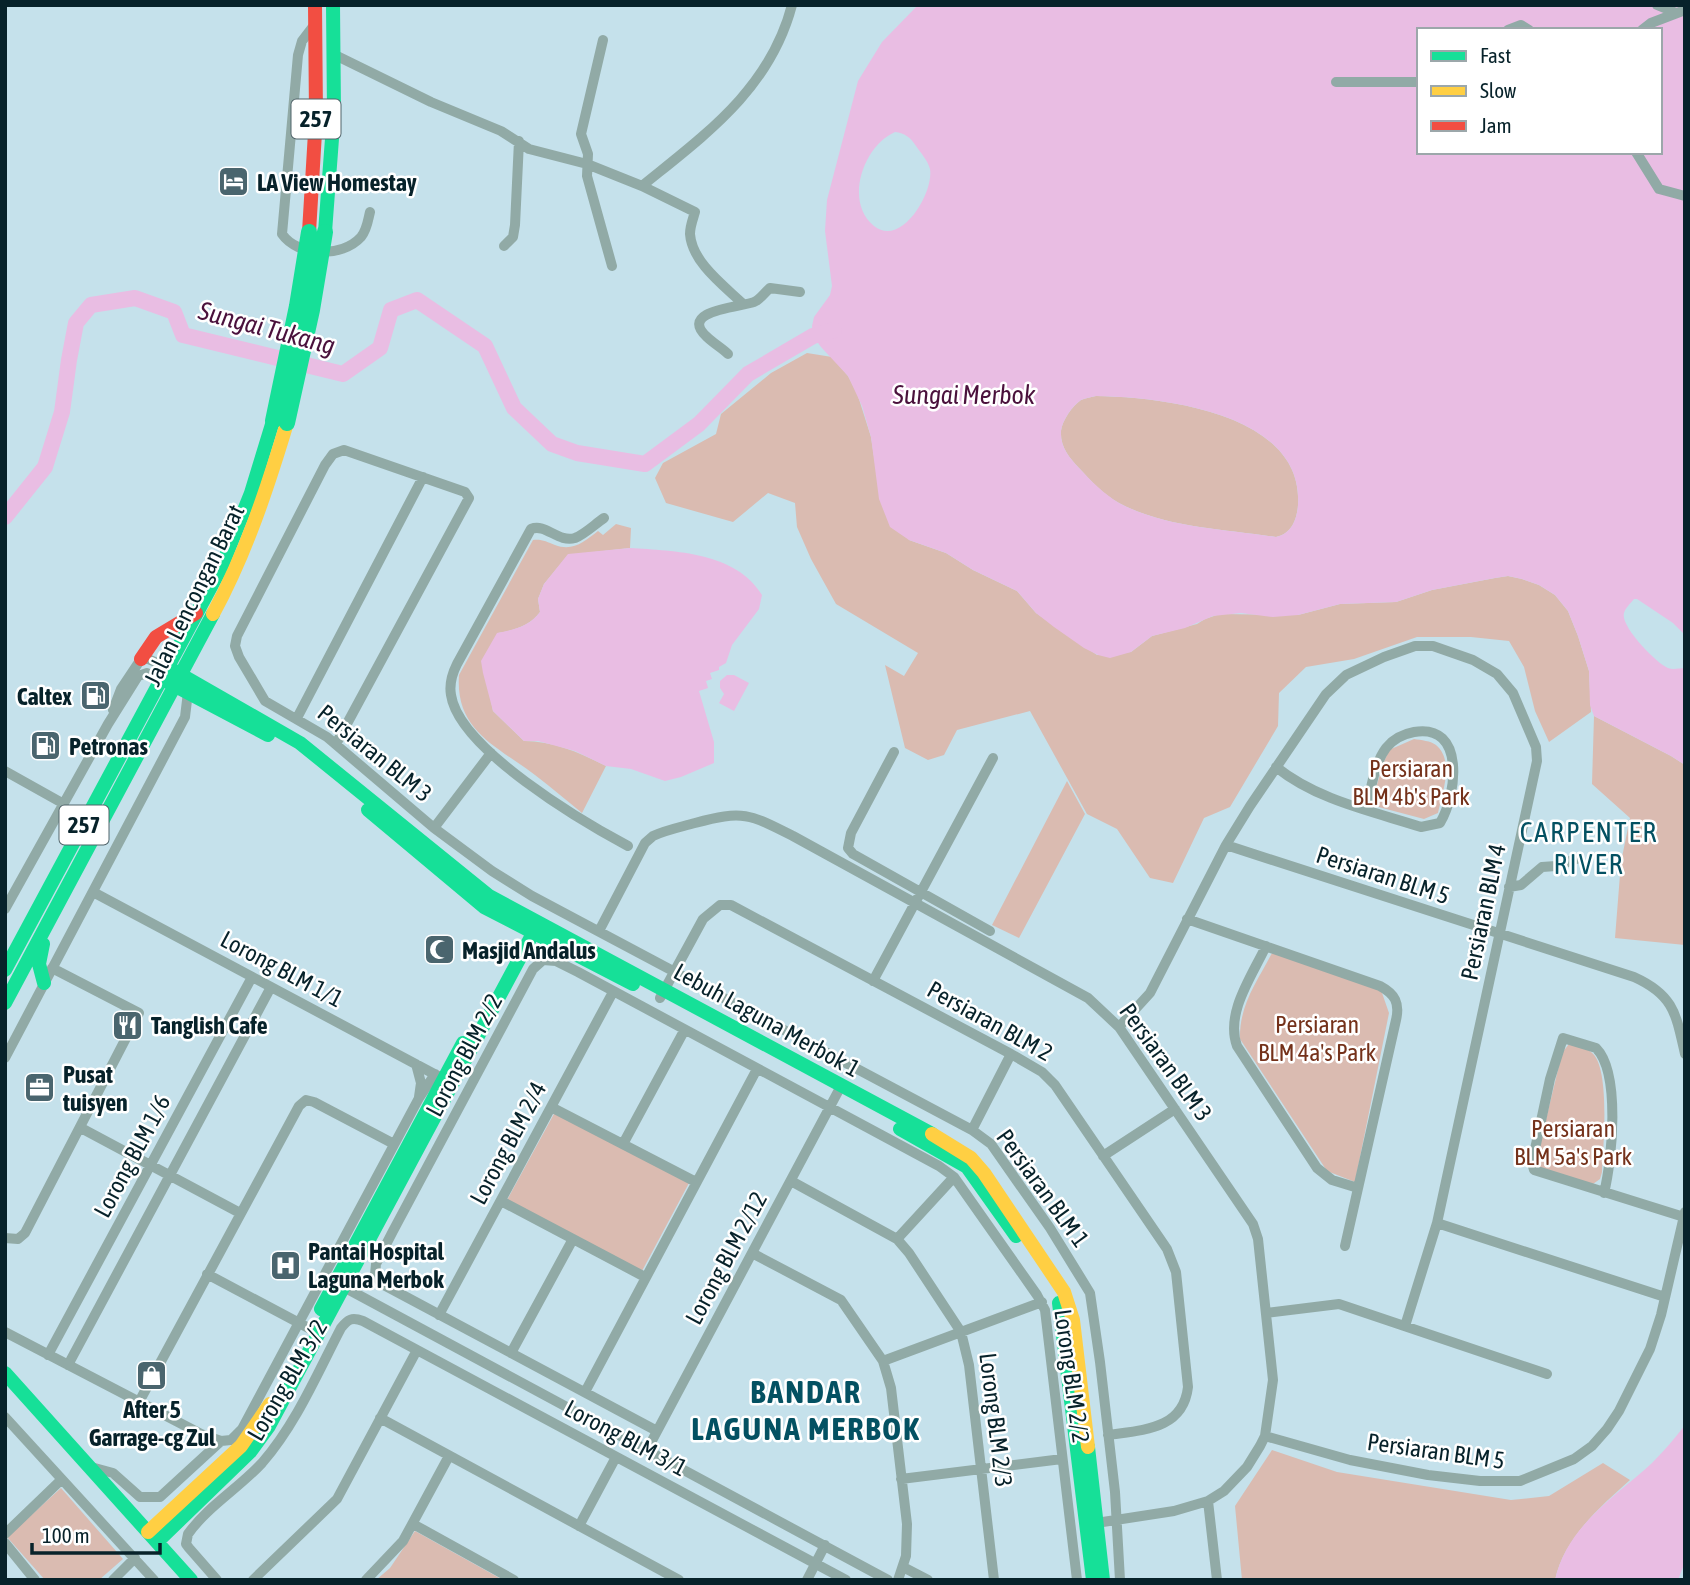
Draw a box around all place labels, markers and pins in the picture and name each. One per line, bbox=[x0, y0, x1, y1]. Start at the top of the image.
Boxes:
hotel icon: LA View Homestay bbox=[217, 165, 251, 199]
place label: LA View Homestay bbox=[257, 169, 417, 196]
fuel station icon: Caltex bbox=[78, 679, 112, 713]
place label: Caltex bbox=[17, 683, 72, 710]
fuel station icon: Petronas bbox=[29, 729, 63, 763]
place label: Petronas bbox=[69, 733, 148, 760]
mosque icon: Masjid Andalus bbox=[422, 933, 456, 967]
place label: Masjid Andalus bbox=[462, 937, 596, 964]
restaurant icon: Tanglish Cafe bbox=[111, 1008, 145, 1042]
place label: Tanglish Cafe bbox=[151, 1012, 268, 1039]
place label: Pusat tuisyen bbox=[62, 1061, 128, 1116]
office icon: Pusat tuisyen bbox=[23, 1071, 57, 1105]
place label: Pantai Hospital Laguna Merbok bbox=[308, 1238, 445, 1293]
hospital icon: Pantai Hospital Laguna Merbok bbox=[268, 1248, 302, 1282]
shop icon: After 5 Garrage-cg Zul bbox=[135, 1358, 169, 1392]
place label: After 5 Garrage-cg Zul bbox=[89, 1396, 216, 1451]

